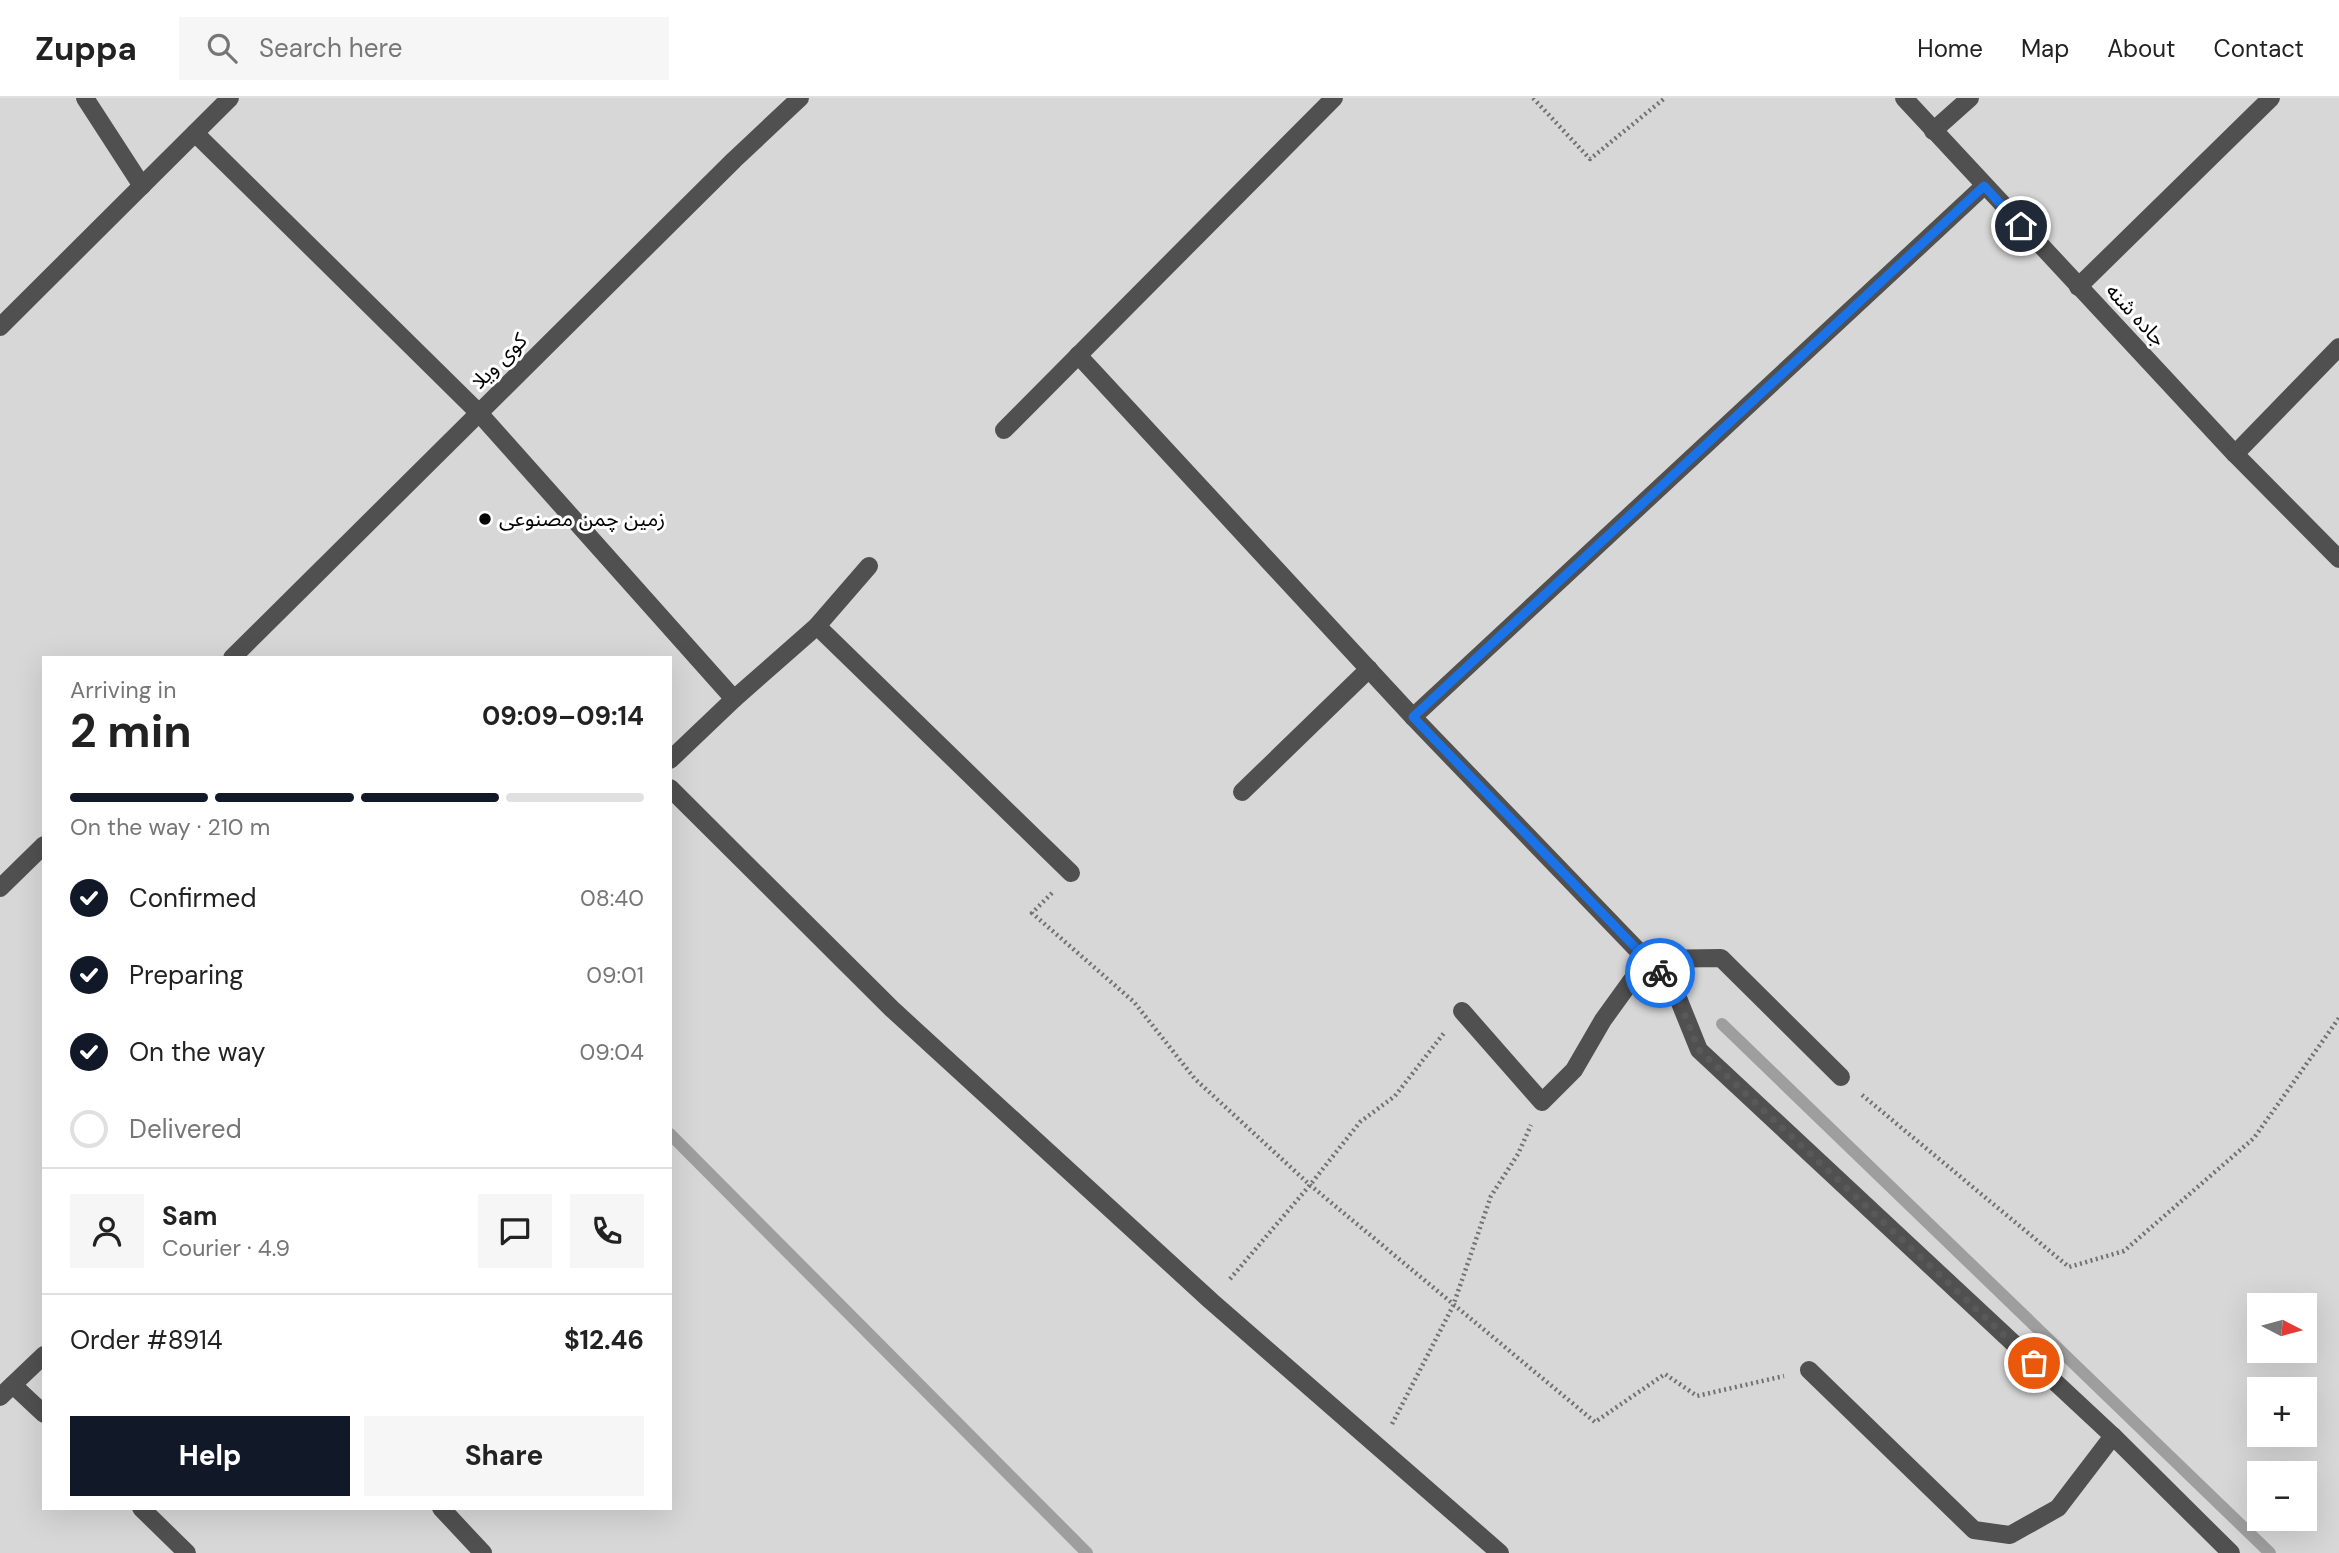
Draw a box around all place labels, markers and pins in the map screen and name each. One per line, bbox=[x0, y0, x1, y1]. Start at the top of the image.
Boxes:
pin bbox=[1991, 196, 2051, 256]
place label: زمین چمن مصنوعی bbox=[499, 505, 665, 533]
marker: زمین چمن مصنوعی bbox=[477, 511, 493, 527]
pin bbox=[2004, 1333, 2064, 1393]

